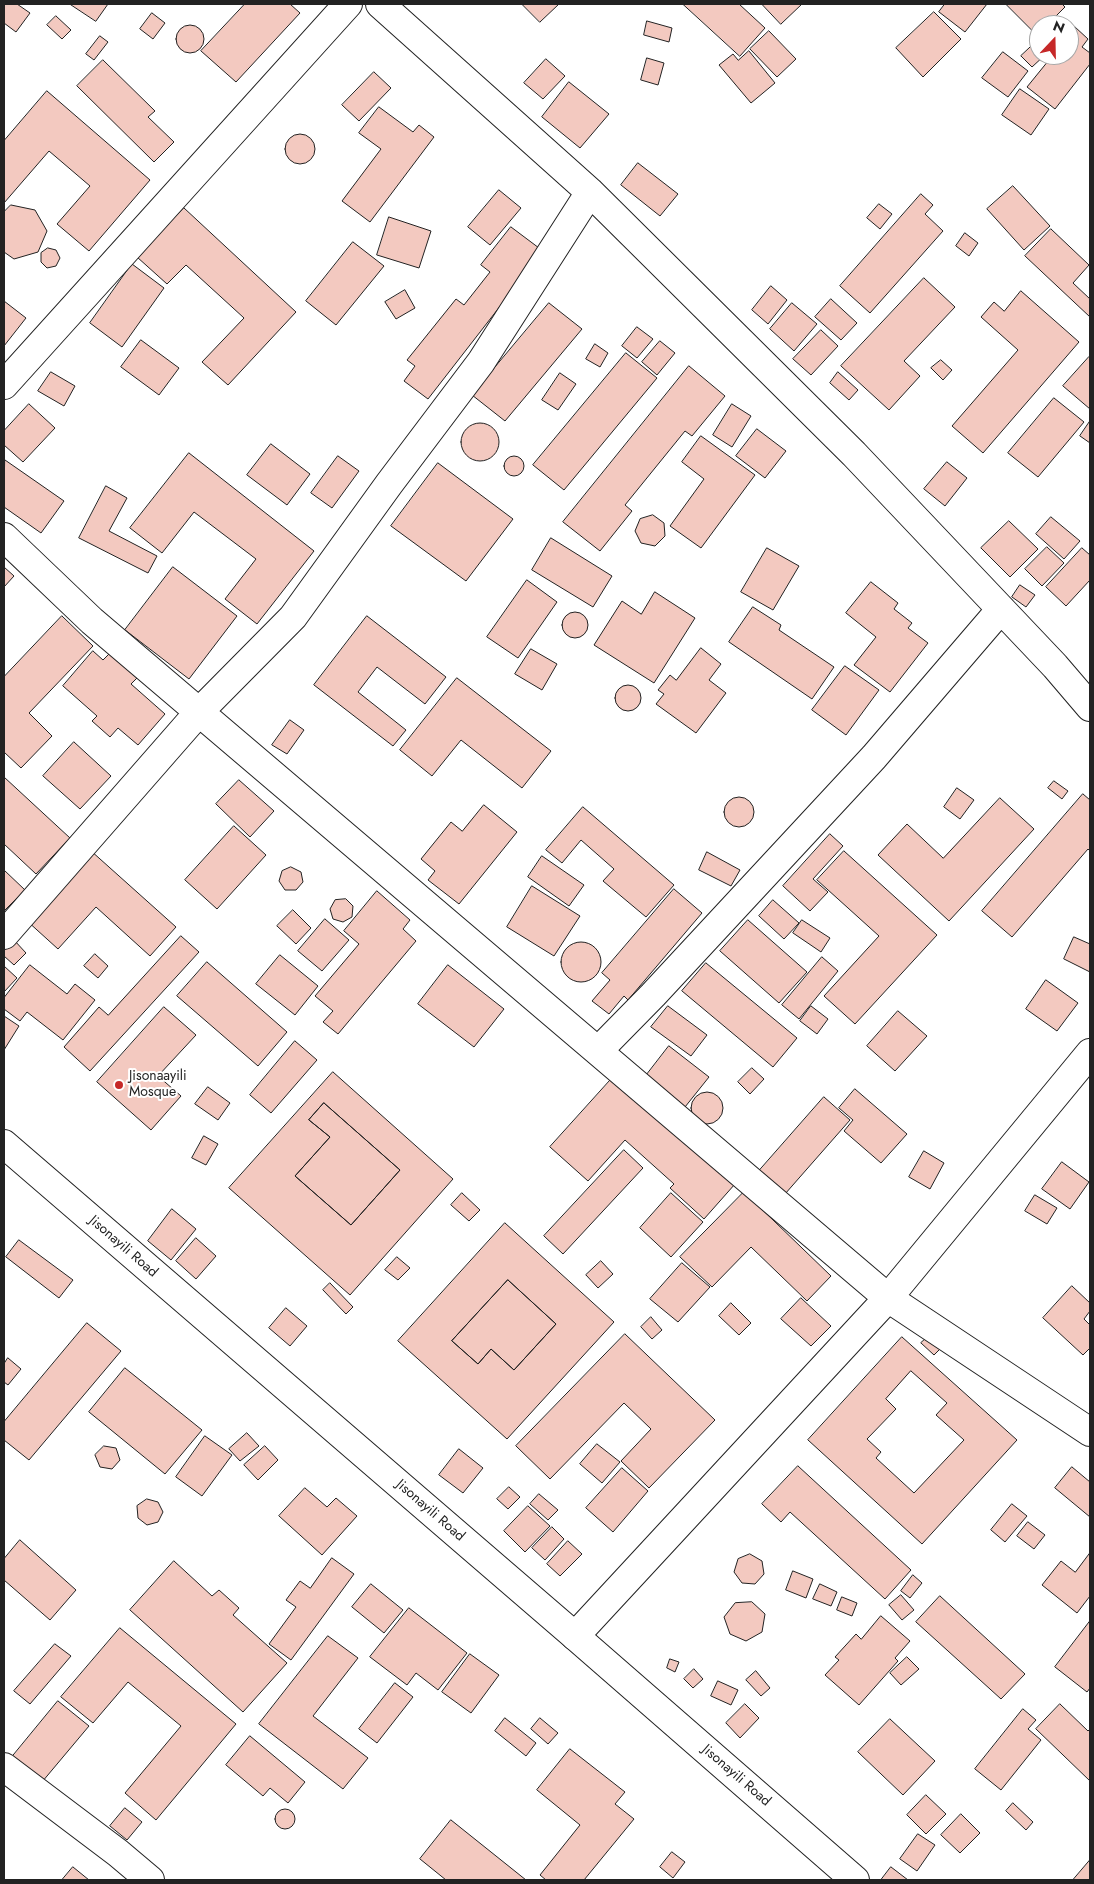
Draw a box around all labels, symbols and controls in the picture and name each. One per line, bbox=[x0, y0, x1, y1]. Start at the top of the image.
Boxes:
north arrow bbox=[1029, 15, 1079, 65]
text: N bbox=[1050, 16, 1068, 38]
place label: Jisonaayili Mosque bbox=[129, 1069, 187, 1102]
marker: Jisonaayili Mosque bbox=[113, 1079, 125, 1091]
street label: Jisonayili Road bbox=[85, 1213, 161, 1281]
street label: Jisonayili Road bbox=[392, 1477, 468, 1545]
street label: Jisonayili Road bbox=[698, 1742, 774, 1810]

